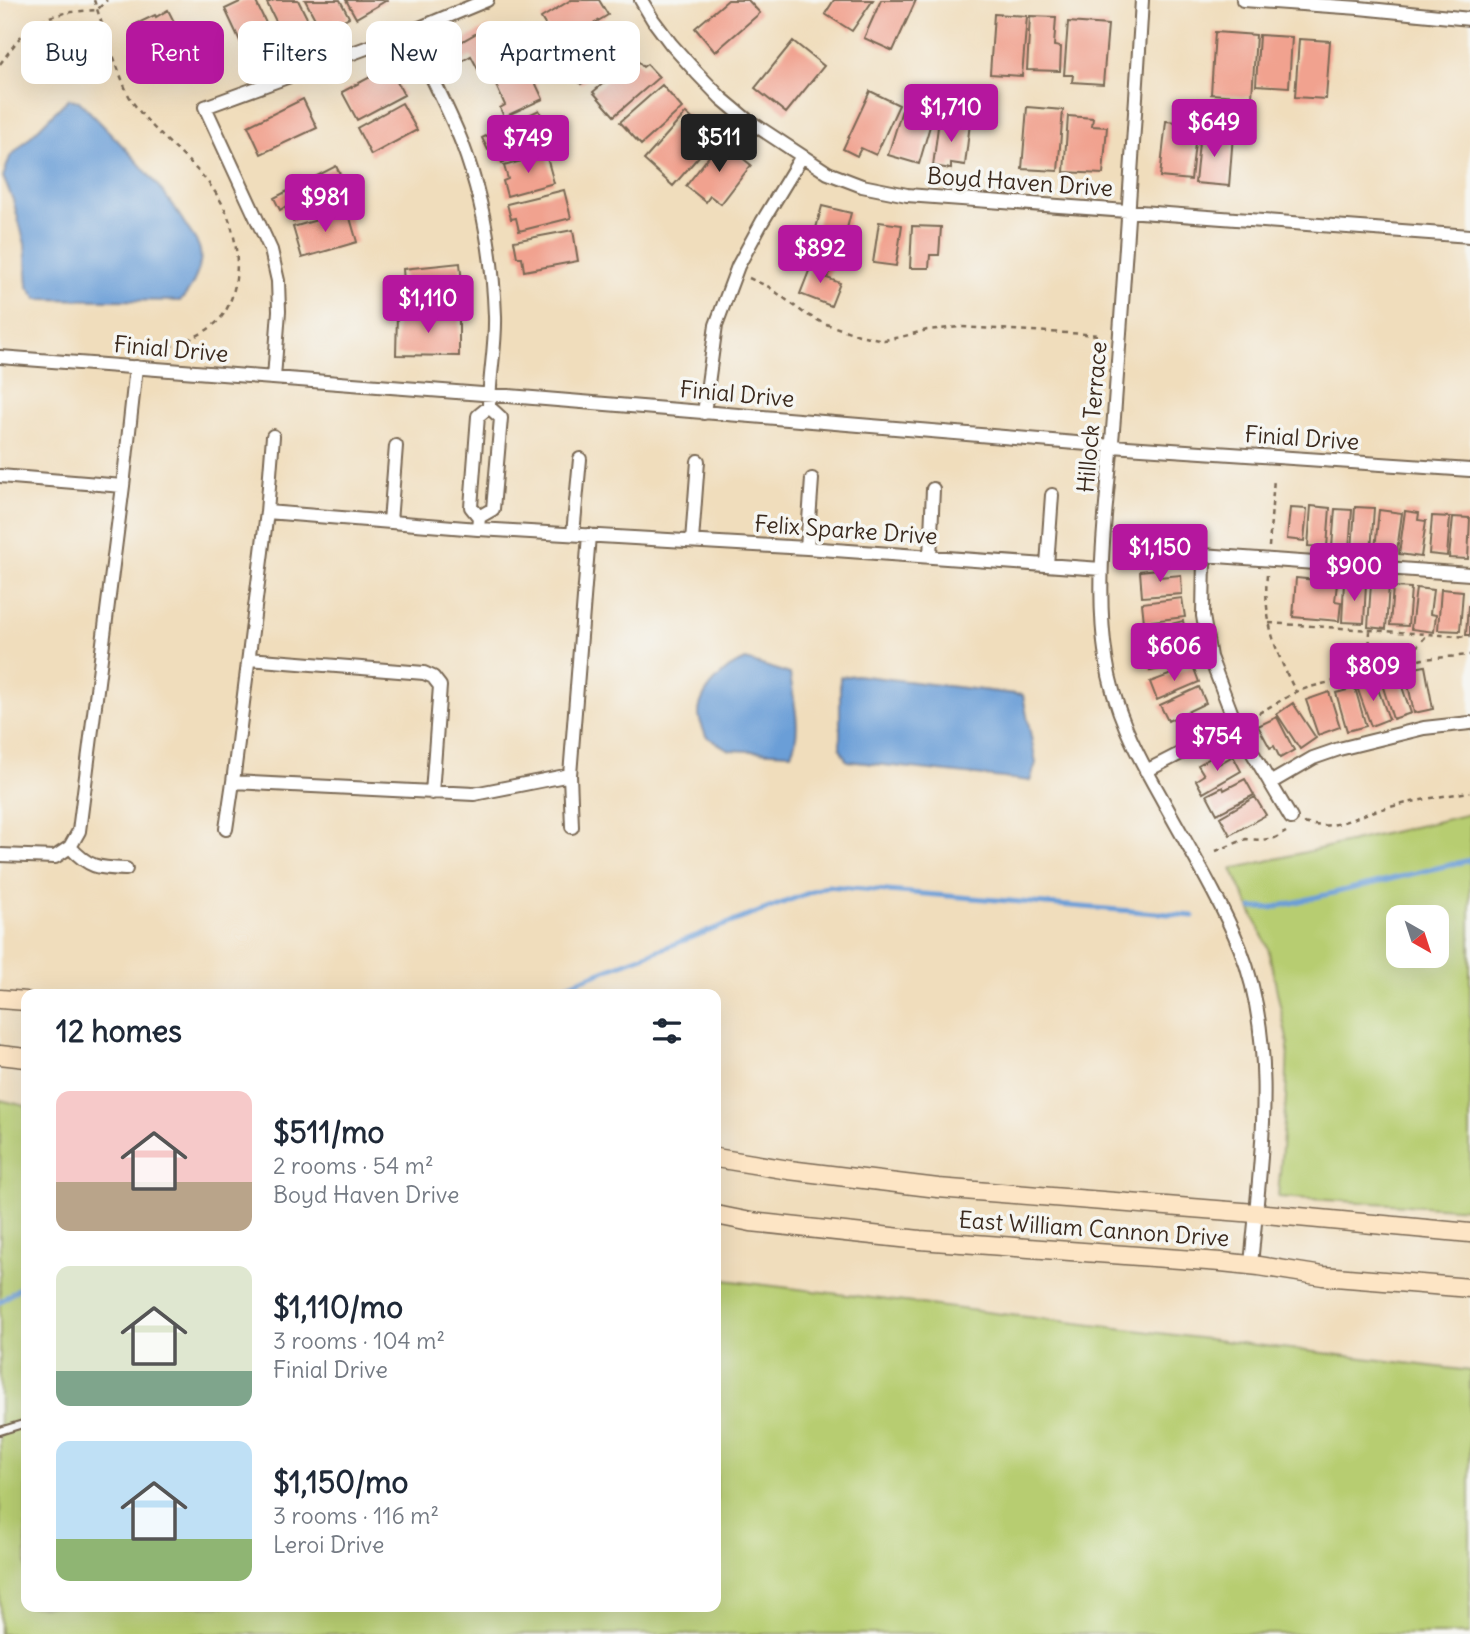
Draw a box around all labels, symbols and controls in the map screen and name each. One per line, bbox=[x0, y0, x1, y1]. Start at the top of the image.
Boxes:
chip: Buy bbox=[21, 21, 112, 84]
chip: Rent bbox=[126, 21, 224, 84]
chip: Filters bbox=[238, 21, 352, 84]
chip: New bbox=[366, 21, 462, 84]
chip: Apartment bbox=[476, 21, 640, 84]
pin: $1,710 bbox=[894, 85, 1008, 144]
text: $1,710 bbox=[920, 92, 982, 121]
pin: $649 bbox=[1173, 100, 1255, 159]
text: $649 bbox=[1188, 107, 1240, 136]
pin: $511 bbox=[678, 114, 760, 174]
pin: $749 bbox=[487, 116, 569, 175]
text: $511 bbox=[697, 122, 741, 151]
text: $749 bbox=[503, 123, 553, 152]
street label: Boyd Haven Drive bbox=[926, 161, 1114, 202]
pin: $981 bbox=[284, 174, 366, 234]
text: $981 bbox=[301, 182, 349, 211]
pin: $892 bbox=[779, 226, 861, 285]
text: $892 bbox=[794, 233, 846, 262]
pin: $1,110 bbox=[371, 276, 485, 335]
text: $1,110 bbox=[399, 283, 457, 312]
street label: Finial Drive bbox=[113, 329, 229, 368]
street label: Hillock Terrace bbox=[1070, 340, 1113, 494]
street label: Finial Drive bbox=[679, 374, 795, 413]
street label: Finial Drive bbox=[1244, 419, 1360, 456]
street label: Felix Sparke Drive bbox=[754, 509, 939, 550]
pin: $1,150 bbox=[1103, 524, 1217, 584]
text: $1,150 bbox=[1129, 532, 1191, 561]
pin: $900 bbox=[1313, 544, 1395, 603]
text: $900 bbox=[1326, 551, 1382, 580]
pin: $606 bbox=[1133, 624, 1215, 683]
text: $606 bbox=[1147, 631, 1201, 660]
pin: $809 bbox=[1332, 644, 1414, 703]
text: $809 bbox=[1346, 651, 1400, 680]
pin: $754 bbox=[1176, 714, 1258, 773]
text: $754 bbox=[1192, 721, 1242, 750]
north arrow bbox=[1386, 905, 1449, 968]
map controls bbox=[1386, 905, 1449, 968]
text: 12 homes bbox=[56, 1012, 182, 1050]
icon: filters bbox=[648, 1012, 686, 1050]
text: $511/mo bbox=[273, 1113, 384, 1151]
icon: home bbox=[112, 1119, 196, 1203]
text: 2 rooms · 54 m² bbox=[273, 1151, 434, 1180]
text: Boyd Haven Drive bbox=[273, 1180, 459, 1209]
street label: East William Cannon Drive bbox=[958, 1205, 1230, 1252]
text: $1,110/mo bbox=[273, 1288, 403, 1326]
icon: home bbox=[112, 1294, 196, 1378]
text: 3 rooms · 104 m² bbox=[273, 1326, 445, 1355]
text: Finial Drive bbox=[273, 1355, 388, 1384]
text: $1,150/mo bbox=[273, 1463, 408, 1501]
icon: home bbox=[112, 1469, 196, 1553]
text: 3 rooms · 116 m² bbox=[273, 1501, 439, 1530]
text: Leroi Drive bbox=[273, 1530, 384, 1559]

